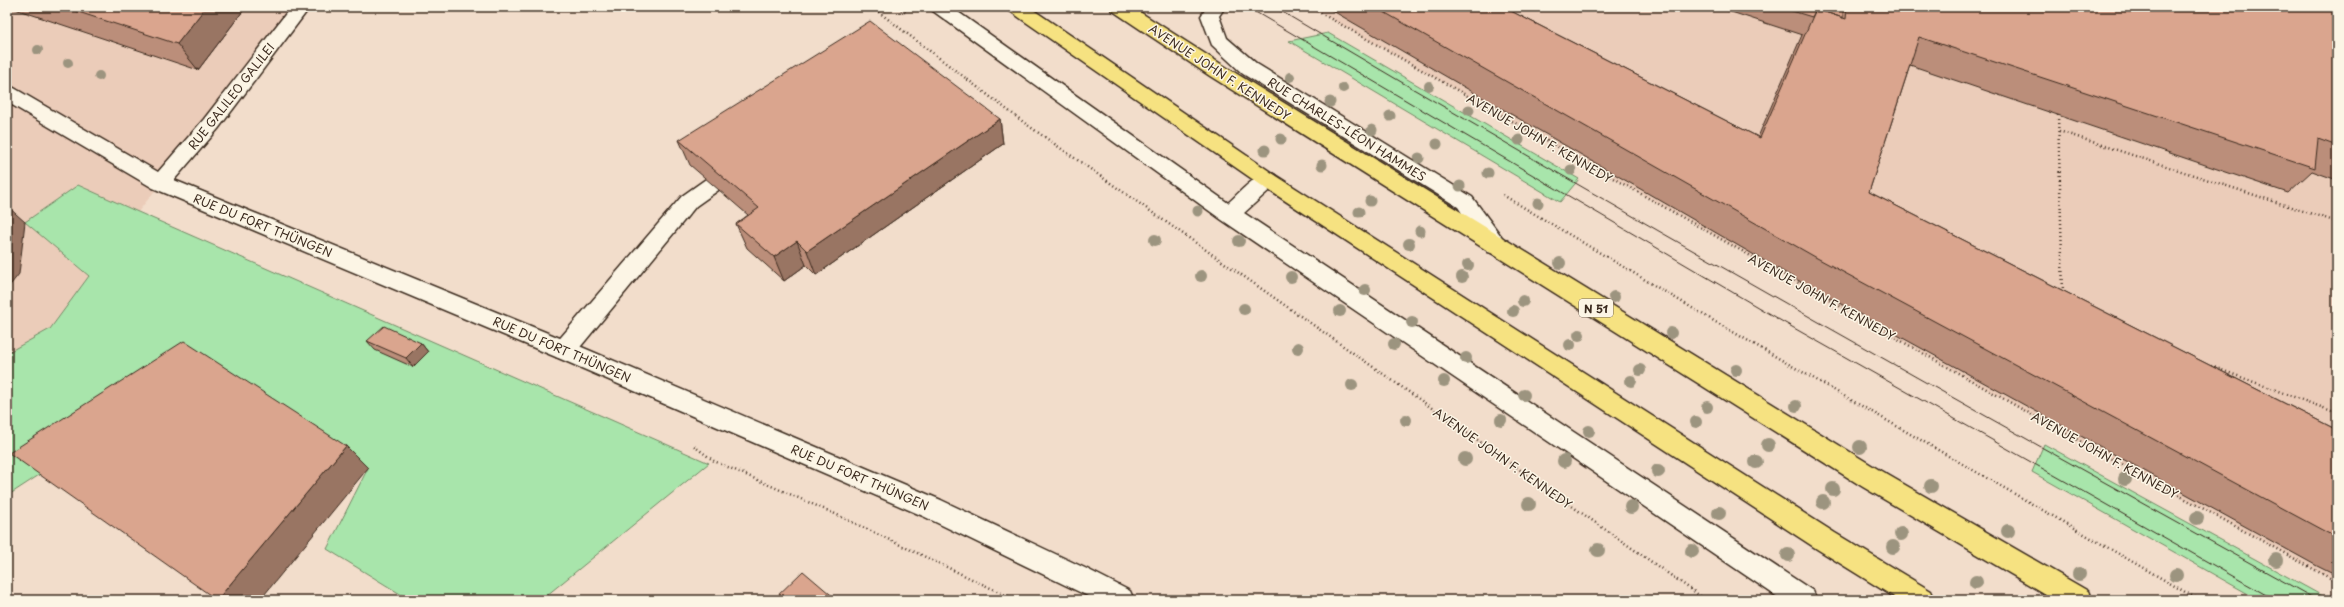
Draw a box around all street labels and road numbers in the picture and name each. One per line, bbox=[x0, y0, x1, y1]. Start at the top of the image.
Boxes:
street label: AVENUE JOHN F. KENNEDY bbox=[1146, 19, 1295, 125]
street label: RUE GALILEO GALILEI bbox=[183, 39, 279, 153]
street label: RUE CHARLES-LÉON HAMMES bbox=[1264, 73, 1430, 185]
street label: AVENUE JOHN F. KENNEDY bbox=[1464, 89, 1616, 187]
street label: RUE DU FORT THÜNGEN bbox=[191, 189, 335, 261]
street label: AVENUE JOHN F. KENNEDY bbox=[1745, 249, 1899, 345]
road number: N 51 bbox=[1579, 299, 1613, 317]
street label: RUE DU FORT THÜNGEN bbox=[490, 312, 634, 386]
street label: AVENUE JOHN F. KENNEDY bbox=[1430, 403, 1576, 513]
street label: AVENUE JOHN F. KENNEDY bbox=[2028, 407, 2182, 503]
street label: RUE DU FORT THÜNGEN bbox=[788, 440, 932, 514]

